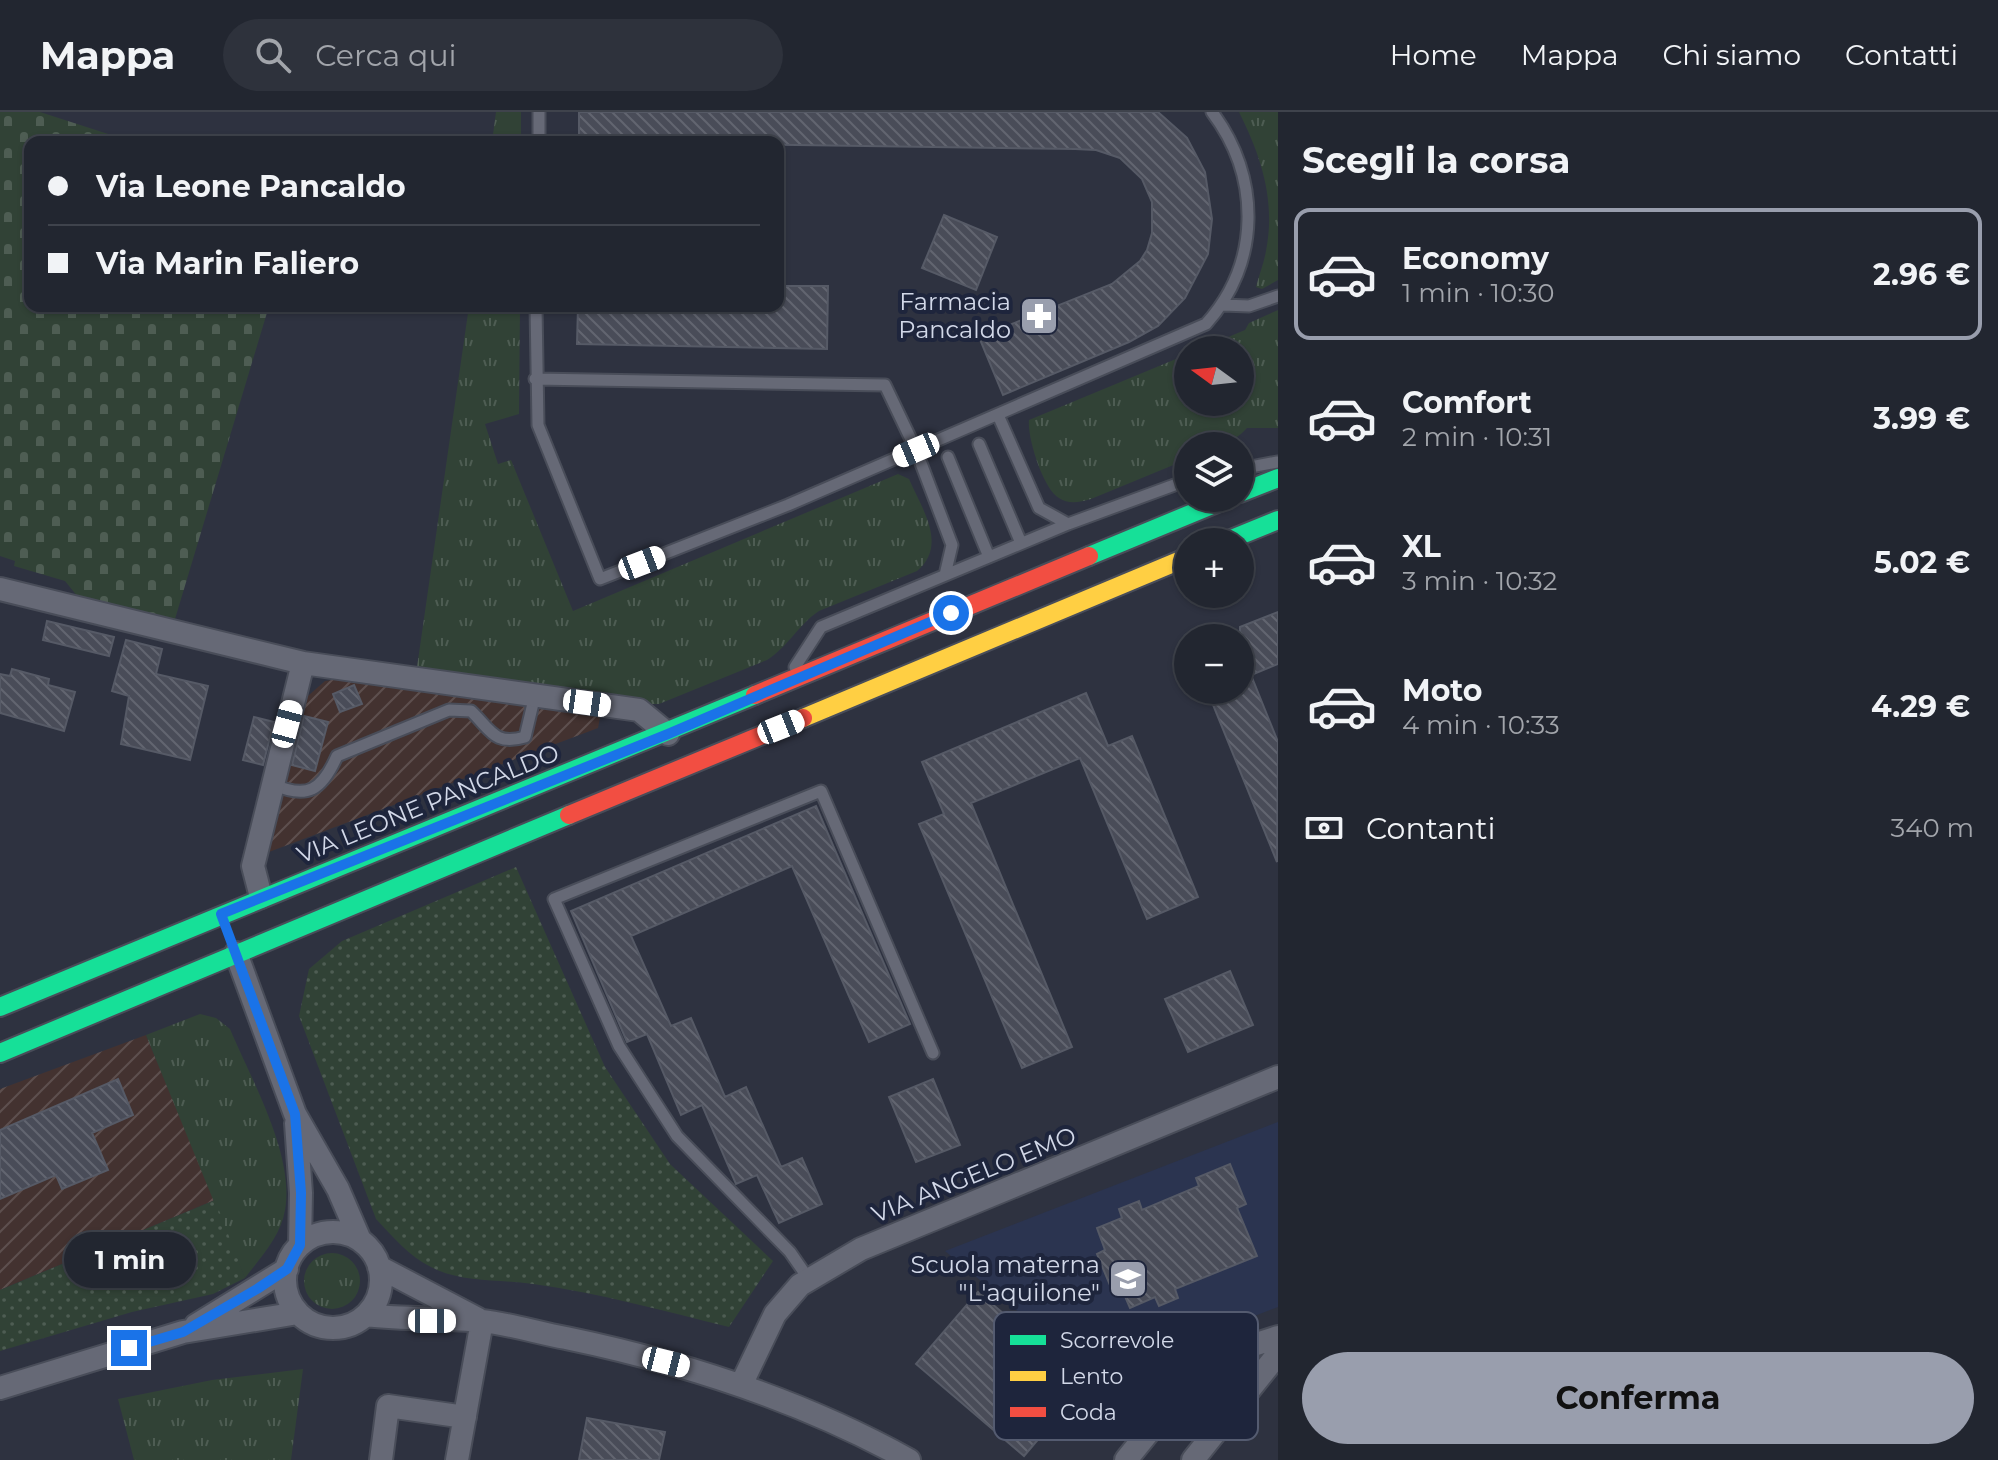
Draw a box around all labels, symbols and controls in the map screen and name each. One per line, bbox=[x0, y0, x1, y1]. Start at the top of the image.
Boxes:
search box bbox=[223, 19, 783, 91]
text: Mappa bbox=[40, 32, 175, 79]
icon: search bbox=[251, 33, 295, 77]
text: Cerca qui bbox=[315, 37, 457, 74]
text: Home bbox=[1390, 38, 1477, 72]
text: Mappa bbox=[1521, 38, 1618, 72]
text: Chi siamo bbox=[1662, 38, 1801, 72]
text: Contatti bbox=[1845, 38, 1958, 72]
text: Scegli la corsa bbox=[1302, 138, 1570, 182]
text: Via Leone Pancaldo bbox=[96, 168, 406, 205]
icon: car bbox=[1306, 238, 1378, 310]
text: Economy bbox=[1402, 240, 1549, 277]
text: Via Marin Faliero bbox=[96, 245, 359, 282]
text: 2.96 € bbox=[1873, 256, 1970, 293]
text: 1 min · 10:30 bbox=[1402, 277, 1555, 309]
place label: Farmacia Pancaldo bbox=[898, 287, 1011, 344]
pharmacy icon: Farmacia Pancaldo bbox=[1018, 295, 1060, 337]
north arrow bbox=[1174, 336, 1254, 416]
map controls bbox=[1174, 336, 1254, 704]
icon: car bbox=[1306, 382, 1378, 454]
text: Comfort bbox=[1402, 384, 1532, 421]
text: 3.99 € bbox=[1873, 400, 1970, 437]
text: 2 min · 10:31 bbox=[1402, 421, 1552, 453]
car bbox=[889, 430, 943, 470]
button: layers bbox=[1174, 432, 1254, 512]
icon: car bbox=[1306, 526, 1378, 598]
button: + bbox=[1174, 528, 1254, 608]
text: XL bbox=[1402, 528, 1441, 565]
car bbox=[615, 543, 669, 583]
text: 5.02 € bbox=[1874, 544, 1970, 581]
text: 3 min · 10:32 bbox=[1402, 565, 1557, 597]
route start bbox=[933, 595, 969, 631]
button: − bbox=[1174, 624, 1254, 704]
icon: car bbox=[1306, 670, 1378, 742]
text: Moto bbox=[1402, 672, 1483, 709]
car bbox=[562, 688, 612, 718]
text: 4.29 € bbox=[1871, 688, 1970, 725]
car bbox=[269, 698, 305, 750]
car bbox=[754, 707, 808, 747]
text: 4 min · 10:33 bbox=[1402, 709, 1560, 741]
street label: VIA LEONE PANCALDO bbox=[293, 738, 563, 869]
icon: cash bbox=[1302, 806, 1346, 850]
text: Contanti bbox=[1366, 810, 1496, 847]
text: 340 m bbox=[1891, 812, 1974, 844]
street label: VIA ANGELO EMO bbox=[867, 1120, 1080, 1229]
callout: 1 min bbox=[63, 1232, 195, 1288]
text: 1 min bbox=[95, 1244, 165, 1276]
place label: Scuola materna "L'aquilone" bbox=[910, 1250, 1100, 1307]
school or university icon: Scuola materna "L'aquilone" bbox=[1107, 1258, 1149, 1300]
car bbox=[408, 1309, 456, 1333]
legend bbox=[994, 1312, 1258, 1440]
text: Scorrevole bbox=[1060, 1327, 1174, 1354]
route end bbox=[111, 1330, 147, 1366]
car bbox=[640, 1345, 692, 1379]
button: Conferma bbox=[1302, 1352, 1974, 1444]
text: Lento bbox=[1060, 1363, 1123, 1390]
text: Coda bbox=[1060, 1399, 1117, 1426]

